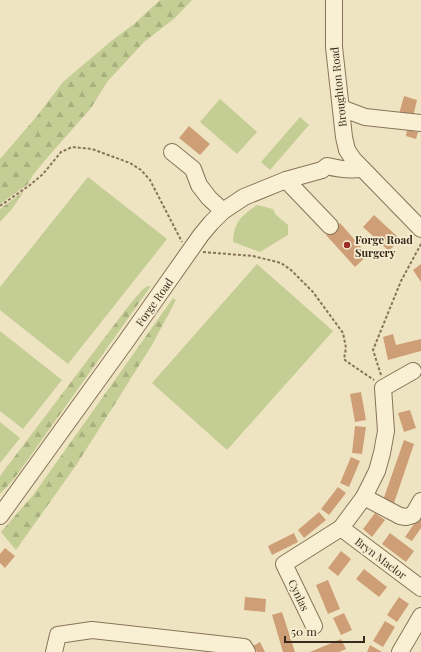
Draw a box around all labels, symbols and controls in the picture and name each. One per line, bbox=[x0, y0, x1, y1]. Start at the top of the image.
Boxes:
street label: Broughton Road bbox=[326, 46, 350, 128]
place label: Forge Road Surgery bbox=[355, 232, 413, 260]
marker: Forge Road Surgery bbox=[342, 240, 352, 250]
street label: Forge Road bbox=[132, 274, 177, 329]
street label: Bryn Maelor bbox=[352, 534, 410, 582]
street label: Cynlas bbox=[285, 577, 313, 613]
scale bar bbox=[285, 618, 364, 644]
text: 50 m bbox=[291, 623, 317, 639]

